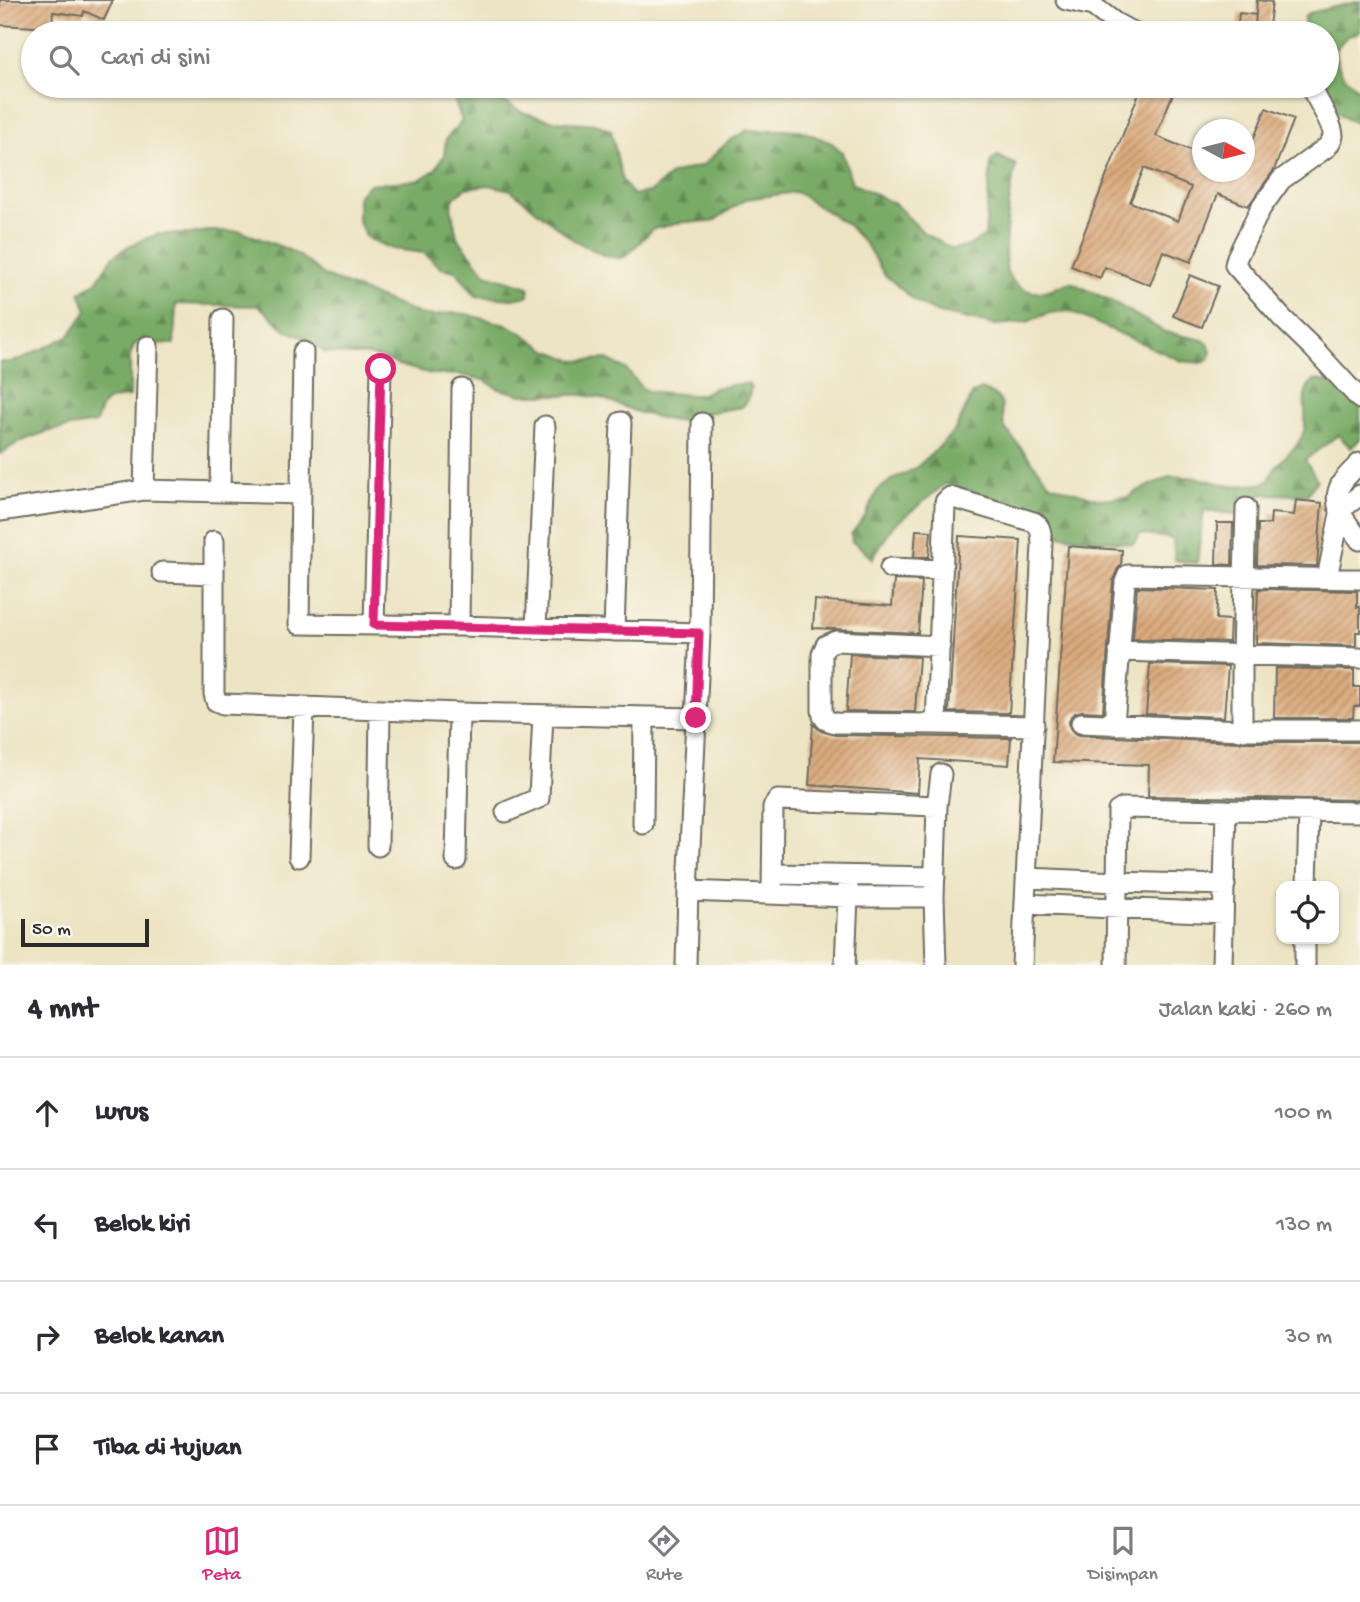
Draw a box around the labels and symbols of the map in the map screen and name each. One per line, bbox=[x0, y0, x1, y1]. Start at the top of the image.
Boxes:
north arrow bbox=[1192, 119, 1255, 182]
route start bbox=[365, 353, 396, 384]
route end bbox=[680, 702, 711, 733]
scale bar bbox=[21, 916, 149, 948]

